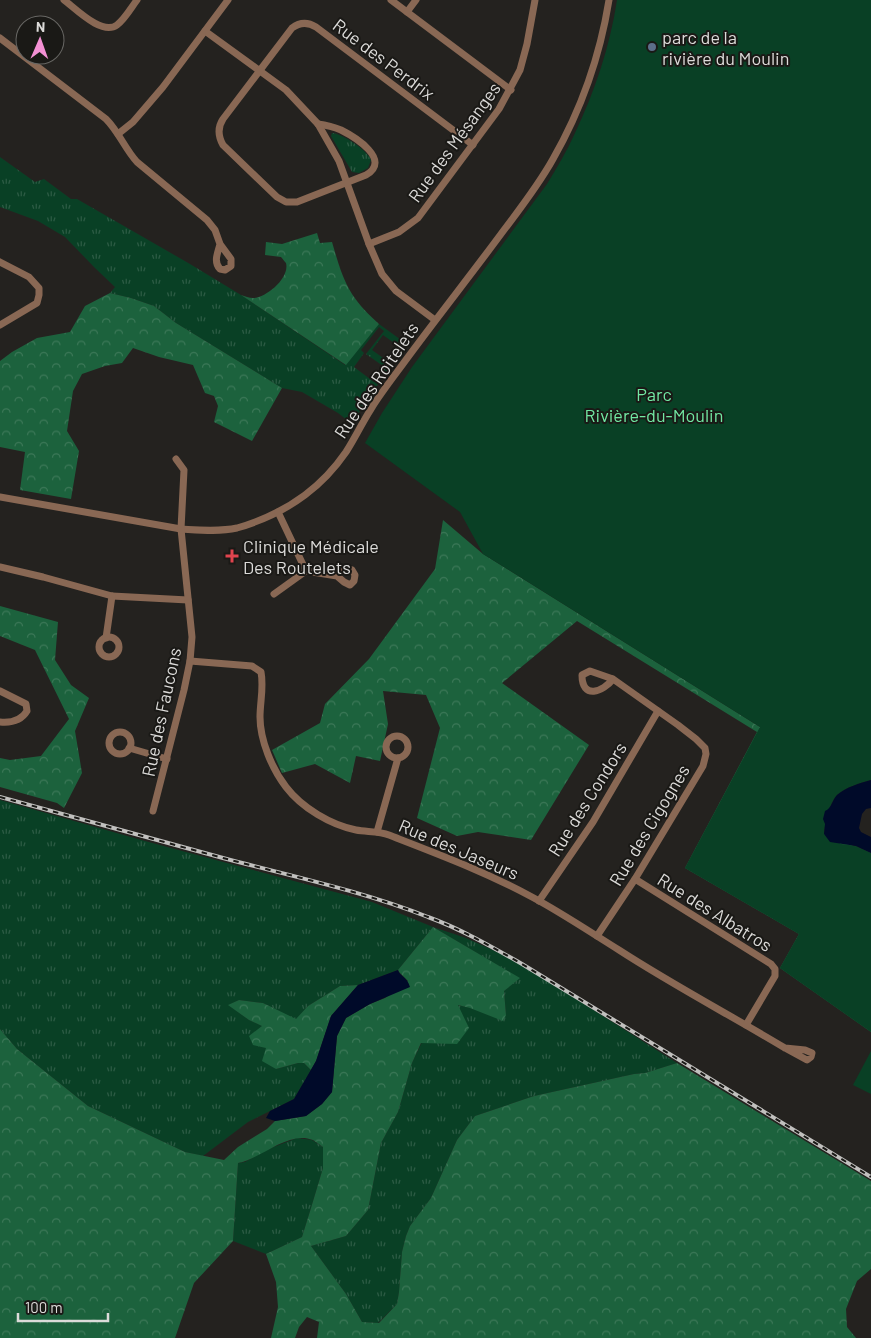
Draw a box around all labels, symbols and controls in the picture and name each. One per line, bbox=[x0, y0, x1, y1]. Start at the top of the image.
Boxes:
street label: Rue des Perdrix bbox=[329, 14, 439, 105]
north arrow bbox=[15, 15, 65, 65]
text: N bbox=[36, 18, 45, 35]
place label: parc de la rivière du Moulin bbox=[662, 26, 789, 69]
marker: parc de la rivière du Moulin bbox=[646, 41, 658, 53]
street label: Rue des Mésanges bbox=[403, 78, 505, 206]
street label: Rue des Roitelets bbox=[329, 318, 423, 442]
park label: Parc Rivière-du-Moulin bbox=[585, 383, 723, 426]
place label: Clinique Médicale Des Routelets bbox=[243, 535, 379, 578]
marker: Clinique Médicale Des Routelets bbox=[225, 549, 239, 563]
street label: Rue des Faucons bbox=[137, 645, 185, 779]
street label: Rue des Condors bbox=[543, 738, 631, 860]
street label: Rue des Cigognes bbox=[604, 760, 694, 890]
street label: Rue des Jaseurs bbox=[396, 814, 522, 884]
street label: Rue des Albatros bbox=[654, 868, 776, 956]
scale bar bbox=[18, 1290, 108, 1322]
text: 100 m bbox=[25, 1298, 63, 1316]

